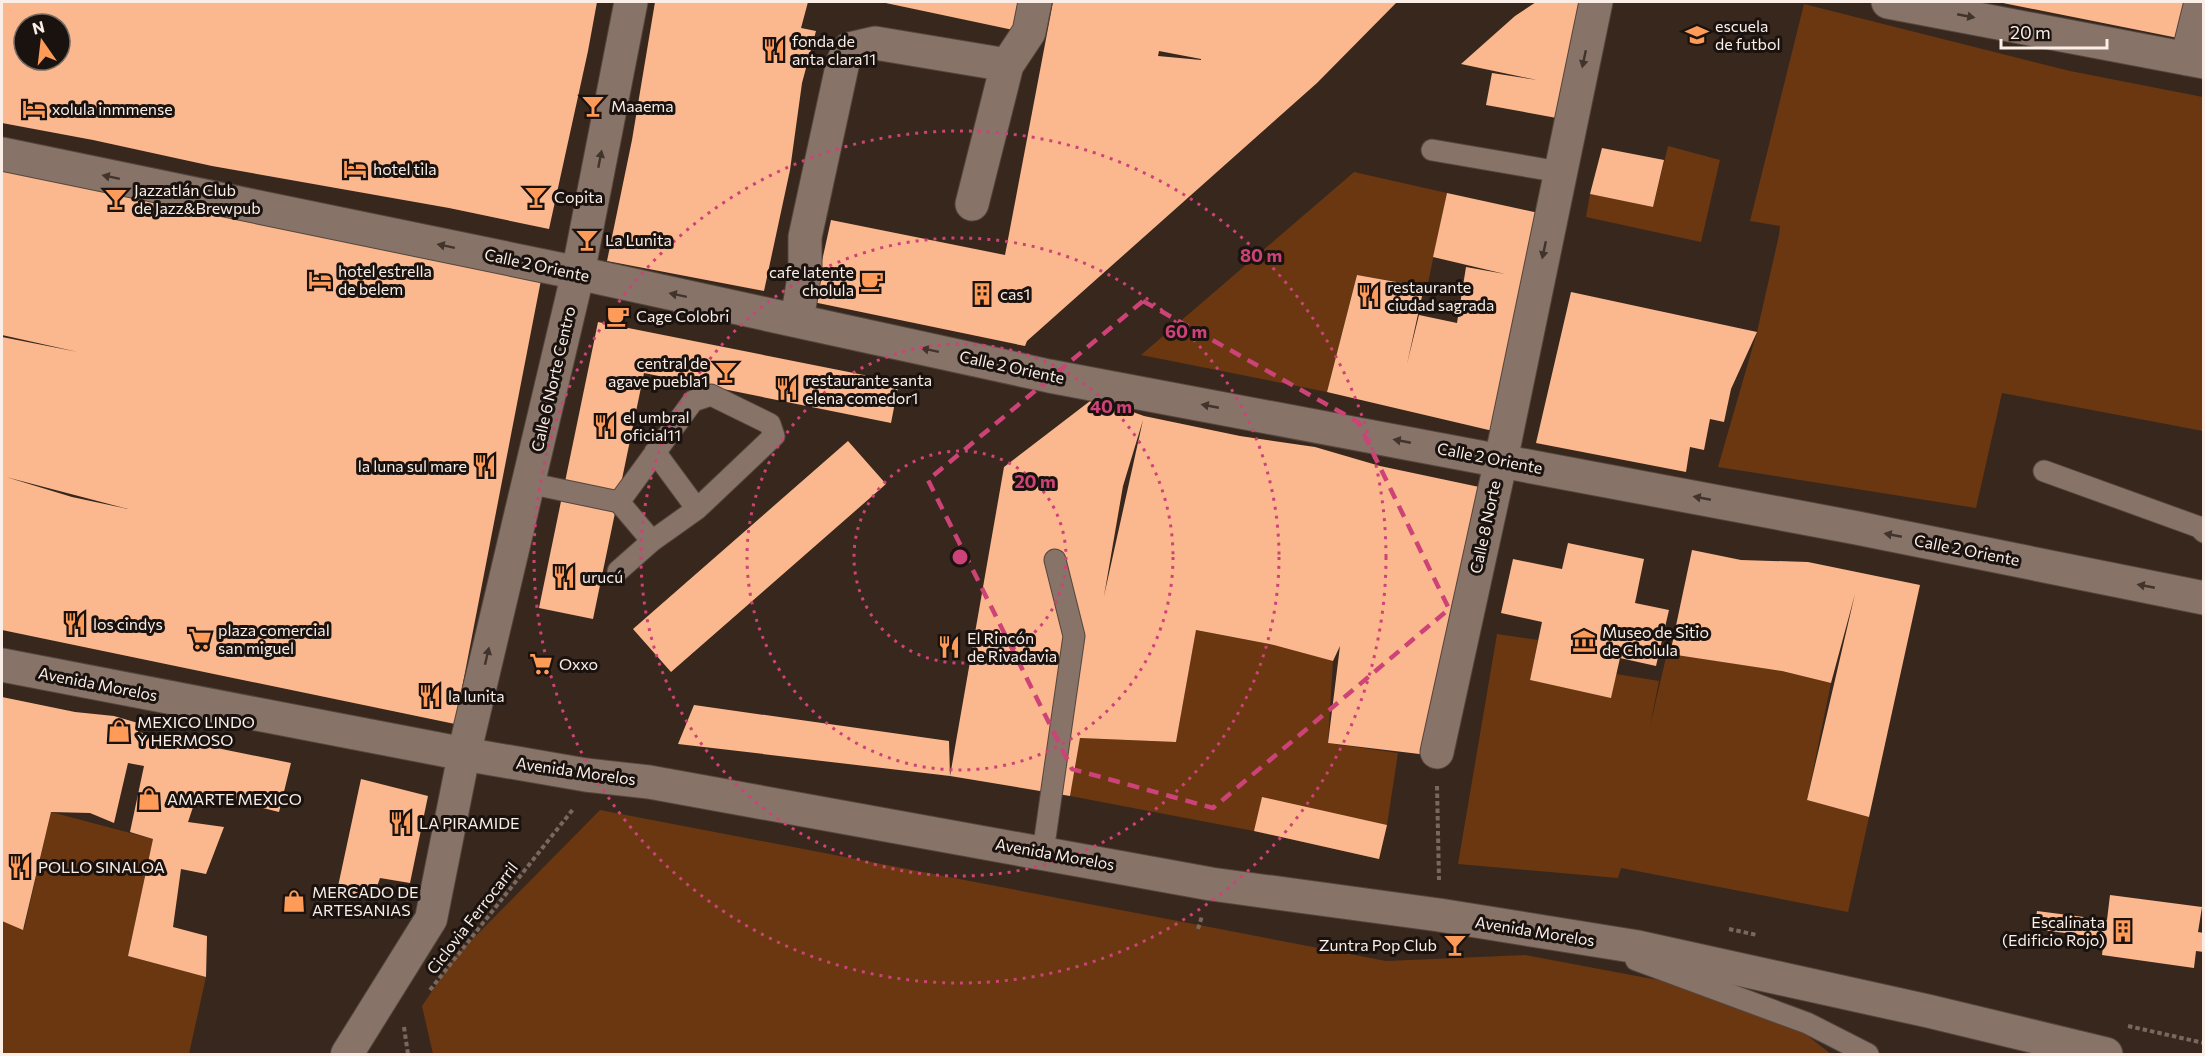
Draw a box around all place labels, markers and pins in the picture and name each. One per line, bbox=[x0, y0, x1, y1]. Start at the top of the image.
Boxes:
place label: escuela de futbol bbox=[1715, 16, 1781, 53]
school or university icon: escuela de futbol bbox=[1684, 22, 1710, 48]
place label: fonda de anta clara11 bbox=[792, 31, 876, 68]
restaurant icon: fonda de anta clara11 bbox=[761, 37, 787, 63]
bar icon: Maaema bbox=[580, 93, 606, 119]
hotel icon: xolula inmmense bbox=[21, 96, 47, 122]
place label: Maaema bbox=[611, 96, 674, 115]
place label: xolula inmmense bbox=[52, 99, 173, 118]
hotel icon: hotel tila bbox=[342, 156, 368, 182]
place label: hotel tila bbox=[373, 159, 437, 178]
place label: Jazzatlán Club de Jazz&Brewpub bbox=[134, 180, 261, 217]
bar icon: Copita bbox=[523, 184, 549, 210]
bar icon: Jazzatlán Club de Jazz&Brewpub bbox=[103, 186, 129, 212]
place label: Copita bbox=[554, 187, 603, 206]
bar icon: La Lunita bbox=[574, 227, 600, 253]
place label: La Lunita bbox=[605, 230, 672, 249]
place label: hotel estrella de belem bbox=[338, 261, 432, 298]
place label: cafe latente cholula bbox=[769, 262, 854, 299]
hotel icon: hotel estrella de belem bbox=[307, 267, 333, 293]
cafe icon: cafe latente cholula bbox=[859, 268, 885, 294]
place label: restaurante ciudad sagrada bbox=[1387, 277, 1494, 314]
building icon: cas1 bbox=[969, 281, 995, 307]
restaurant icon: restaurante ciudad sagrada bbox=[1356, 283, 1382, 309]
place label: cas1 bbox=[1000, 284, 1030, 303]
cafe icon: Cage Colobri bbox=[605, 303, 631, 329]
place label: Cage Colobri bbox=[636, 306, 729, 325]
place label: central de agave puebla1 bbox=[608, 353, 708, 390]
bar icon: central de agave puebla1 bbox=[713, 359, 739, 385]
place label: restaurante santa elena comedor1 bbox=[805, 370, 932, 407]
restaurant icon: restaurante santa elena comedor1 bbox=[774, 376, 800, 402]
place label: el umbral oficial11 bbox=[623, 407, 690, 444]
restaurant icon: el umbral oficial11 bbox=[592, 413, 618, 439]
restaurant icon: la luna sul mare bbox=[472, 453, 498, 479]
place label: la luna sul mare bbox=[358, 456, 467, 475]
centre of rings bbox=[950, 547, 970, 567]
restaurant icon: urucú bbox=[551, 564, 577, 590]
place label: urucú bbox=[582, 567, 623, 586]
restaurant icon: los cindys bbox=[62, 611, 88, 637]
place label: los cindys bbox=[93, 614, 163, 633]
place label: plaza comercial san miguel bbox=[218, 620, 330, 657]
place label: Museo de Sitio de Cholula bbox=[1602, 622, 1709, 659]
supermarket icon: plaza comercial san miguel bbox=[187, 626, 213, 652]
place label: El Rincón de Rivadavia bbox=[967, 628, 1057, 665]
museum icon: Museo de Sitio de Cholula bbox=[1571, 628, 1597, 654]
restaurant icon: El Rincón de Rivadavia bbox=[936, 634, 962, 660]
supermarket icon: Oxxo bbox=[528, 651, 554, 677]
place label: Oxxo bbox=[559, 654, 598, 673]
restaurant icon: la lunita bbox=[417, 683, 443, 709]
place label: la lunita bbox=[448, 686, 505, 705]
place label: MEXICO LINDO Y HERMOSO bbox=[137, 712, 255, 749]
shop icon: MEXICO LINDO Y HERMOSO bbox=[106, 718, 132, 744]
shop icon: AMARTE MEXICO bbox=[136, 786, 162, 812]
place label: AMARTE MEXICO bbox=[167, 789, 302, 808]
restaurant icon: LA PIRAMIDE bbox=[388, 810, 414, 836]
place label: LA PIRAMIDE bbox=[419, 813, 520, 832]
restaurant icon: POLLO SINALOA bbox=[7, 854, 33, 880]
place label: POLLO SINALOA bbox=[38, 857, 165, 876]
place label: MERCADO DE ARTESANIAS bbox=[312, 882, 419, 919]
shop icon: MERCADO DE ARTESANIAS bbox=[281, 888, 307, 914]
place label: Escalinata (Edificio Rojo) bbox=[2002, 912, 2105, 949]
building icon: Escalinata (Edificio Rojo) bbox=[2110, 918, 2136, 944]
bar icon: Zuntra Pop Club bbox=[1442, 932, 1468, 958]
place label: Zuntra Pop Club bbox=[1319, 935, 1437, 954]

